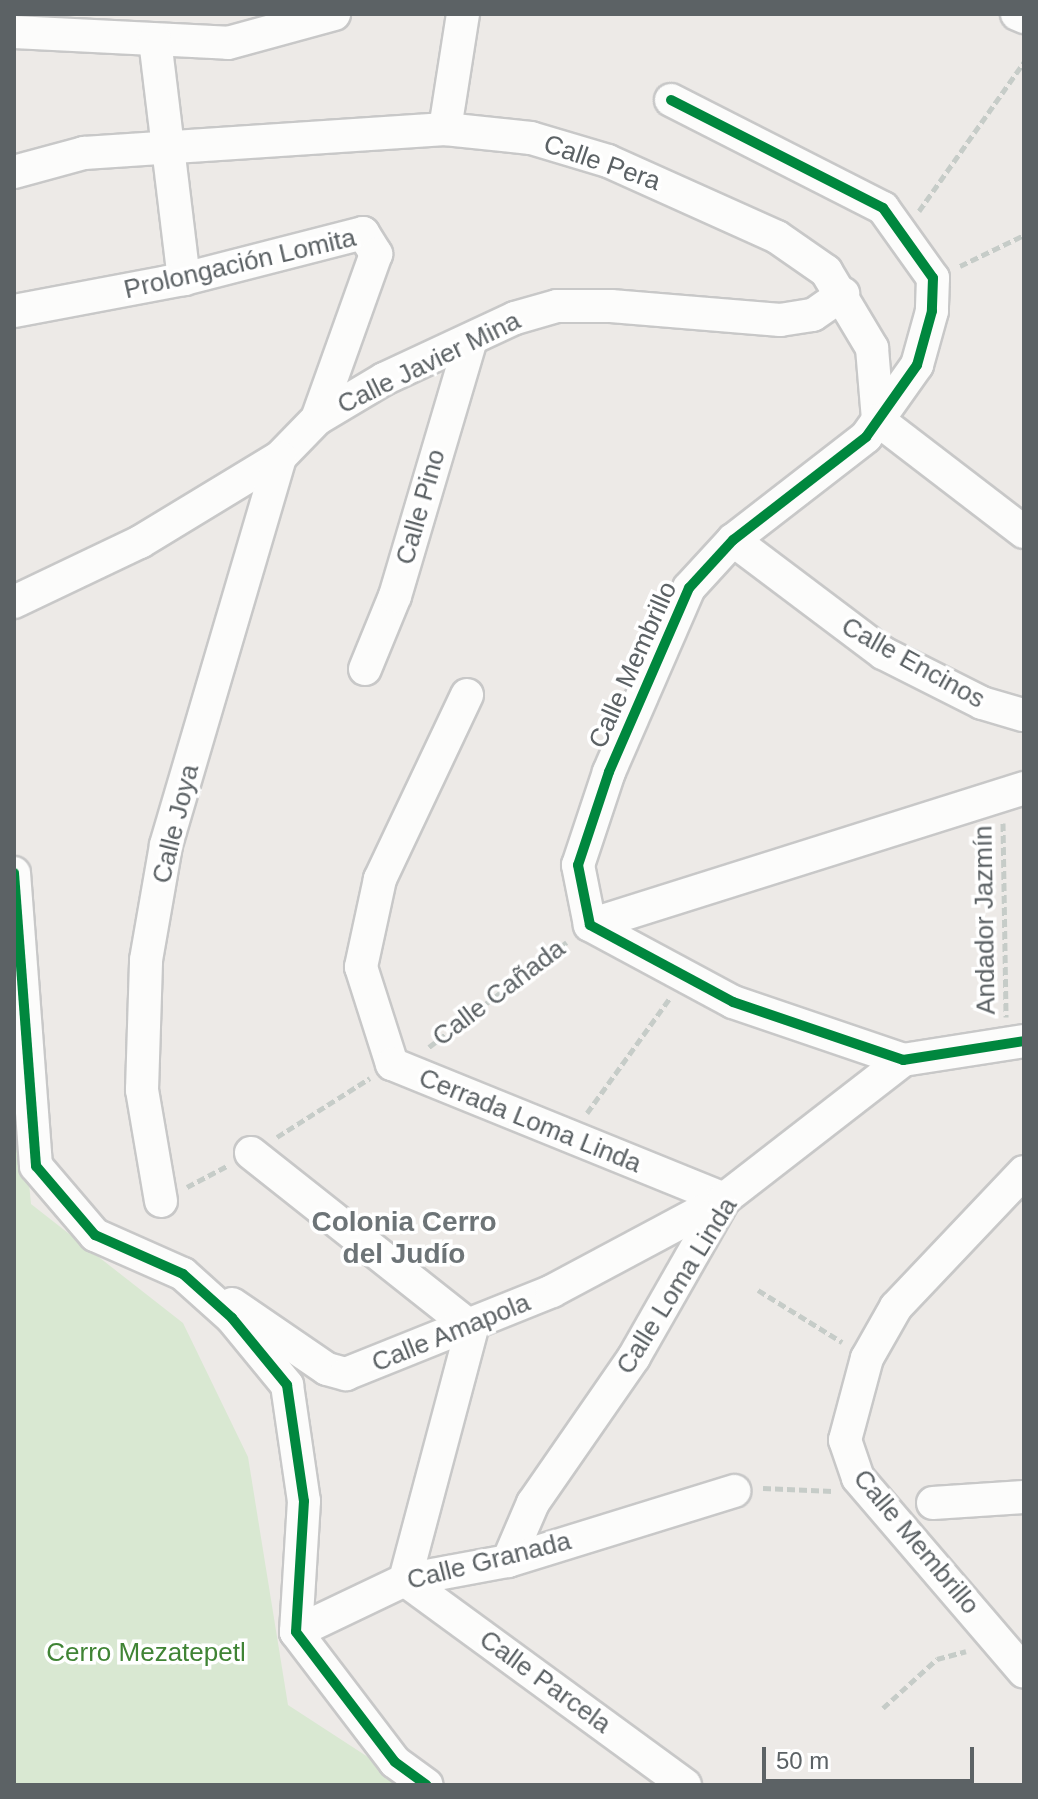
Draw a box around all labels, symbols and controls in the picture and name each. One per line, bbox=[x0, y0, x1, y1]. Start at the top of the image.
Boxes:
street label: Calle Pera bbox=[540, 128, 664, 198]
street label: Prolongación Lomita bbox=[121, 222, 359, 306]
street label: Calle Javier Mina bbox=[333, 305, 525, 421]
street label: Calle Pino bbox=[390, 446, 452, 568]
street label: Calle Membrillo bbox=[582, 577, 684, 753]
street label: Calle Encinos bbox=[836, 611, 990, 715]
street label: Calle Joya bbox=[146, 761, 206, 887]
street label: Andador Jazmín bbox=[968, 825, 1002, 1015]
street label: Calle Cañada bbox=[427, 933, 571, 1053]
street label: Cerrada Loma Linda bbox=[414, 1062, 646, 1180]
street label: Calle Loma Linda bbox=[610, 1192, 744, 1380]
district label: Colonia Cerro del Judío bbox=[311, 1205, 497, 1271]
street label: Calle Amapola bbox=[367, 1287, 535, 1379]
street label: Calle Membrillo bbox=[846, 1463, 986, 1621]
street label: Calle Granada bbox=[404, 1526, 574, 1596]
street label: Calle Parcela bbox=[473, 1624, 617, 1740]
park label: Cerro Mezatepetl bbox=[46, 1637, 246, 1669]
scale bar bbox=[766, 1731, 978, 1781]
text: 50 m bbox=[776, 1747, 829, 1774]

